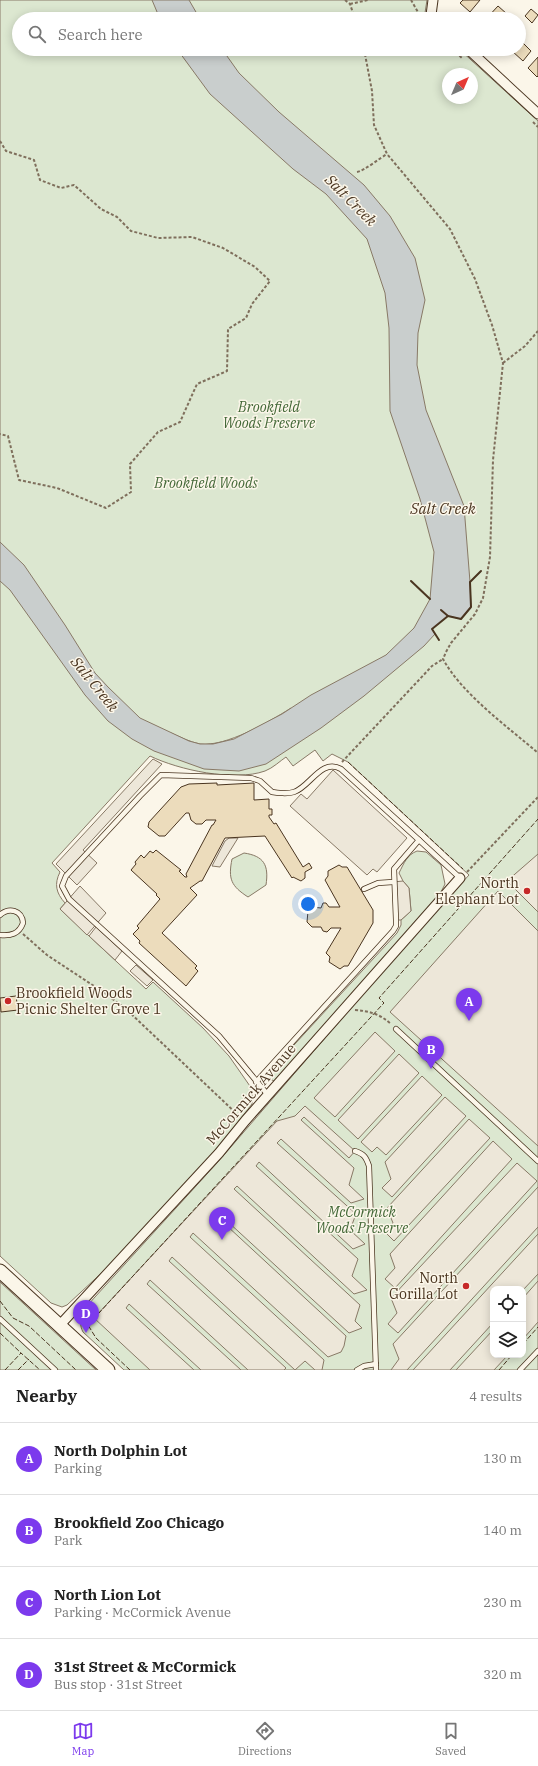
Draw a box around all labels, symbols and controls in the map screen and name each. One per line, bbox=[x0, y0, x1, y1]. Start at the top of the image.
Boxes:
search box bbox=[12, 12, 526, 56]
icon: search bbox=[26, 23, 48, 45]
text: Search here bbox=[58, 25, 143, 44]
north arrow bbox=[442, 68, 478, 104]
water label: Salt Creek bbox=[320, 169, 381, 230]
park label: Brookfield Woods Preserve bbox=[223, 398, 316, 432]
park label: Brookfield Woods bbox=[153, 474, 259, 492]
water label: Salt Creek bbox=[409, 499, 476, 518]
water label: Salt Creek bbox=[66, 652, 123, 716]
place label: North Elephant Lot bbox=[435, 874, 519, 908]
marker: North Elephant Lot bbox=[522, 886, 532, 896]
your location bbox=[298, 894, 318, 914]
place label: Brookfield Woods Picnic Shelter Grove 1 bbox=[16, 984, 161, 1018]
pin: A bbox=[456, 988, 482, 1021]
marker: Brookfield Woods Picnic Shelter Grove 1 bbox=[3, 996, 13, 1006]
pin: B bbox=[418, 1036, 444, 1069]
street label: McCormick Avenue bbox=[202, 1040, 300, 1148]
park label: McCormick Woods Preserve bbox=[316, 1203, 409, 1237]
pin: C bbox=[209, 1207, 235, 1240]
place label: North Gorilla Lot bbox=[389, 1269, 458, 1303]
marker: North Gorilla Lot bbox=[461, 1281, 471, 1291]
map controls bbox=[490, 1286, 526, 1358]
button: locate bbox=[490, 1286, 526, 1322]
pin: D bbox=[73, 1300, 99, 1333]
button: layers bbox=[490, 1322, 526, 1358]
text: Nearby bbox=[16, 1385, 77, 1407]
text: 4 results bbox=[469, 1388, 522, 1405]
text: North Dolphin Lot bbox=[54, 1441, 187, 1460]
text: A bbox=[24, 1450, 34, 1467]
text: 130 m bbox=[483, 1450, 522, 1467]
text: Parking bbox=[54, 1460, 102, 1477]
text: Brookfield Zoo Chicago bbox=[54, 1513, 224, 1532]
text: B bbox=[24, 1522, 34, 1539]
text: 140 m bbox=[483, 1522, 522, 1539]
text: Park bbox=[54, 1532, 82, 1549]
text: North Lion Lot bbox=[54, 1585, 161, 1604]
text: C bbox=[25, 1594, 33, 1611]
text: 230 m bbox=[483, 1594, 522, 1611]
text: Parking · McCormick Avenue bbox=[54, 1604, 231, 1621]
text: 31st Street & McCormick bbox=[54, 1657, 236, 1676]
text: D bbox=[24, 1666, 34, 1683]
text: 320 m bbox=[483, 1666, 522, 1683]
text: Bus stop · 31st Street bbox=[54, 1676, 182, 1693]
tab: Map bbox=[72, 1720, 94, 1758]
tab: Directions bbox=[238, 1720, 292, 1758]
tab: Saved bbox=[435, 1720, 466, 1758]

